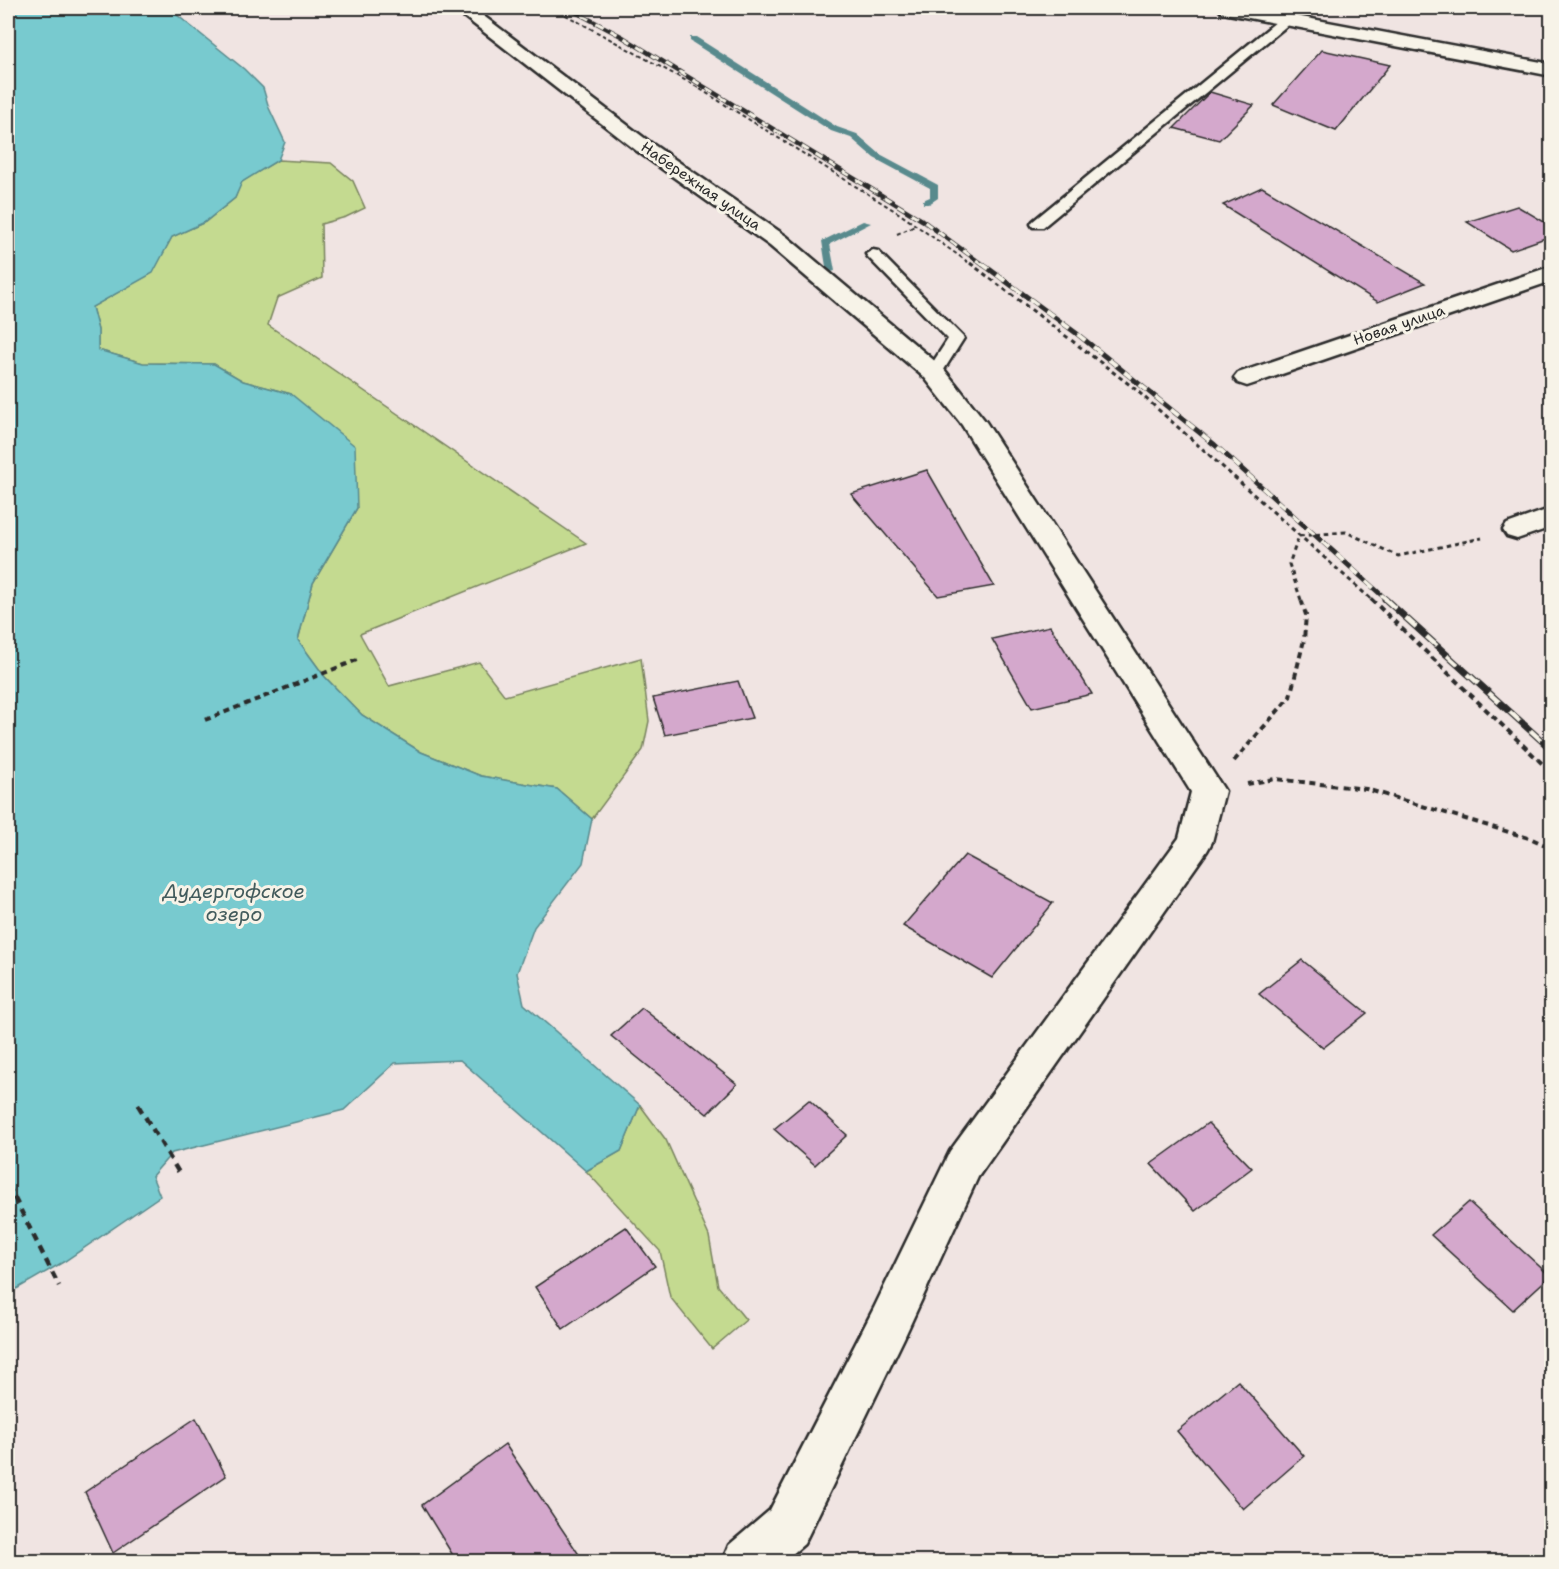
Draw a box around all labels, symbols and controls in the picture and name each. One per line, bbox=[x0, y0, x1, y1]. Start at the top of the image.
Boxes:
street label: Набережная улица bbox=[637, 137, 766, 235]
street label: Новая улица bbox=[1350, 300, 1448, 350]
water label: Дудергофское озеро bbox=[162, 878, 305, 927]

